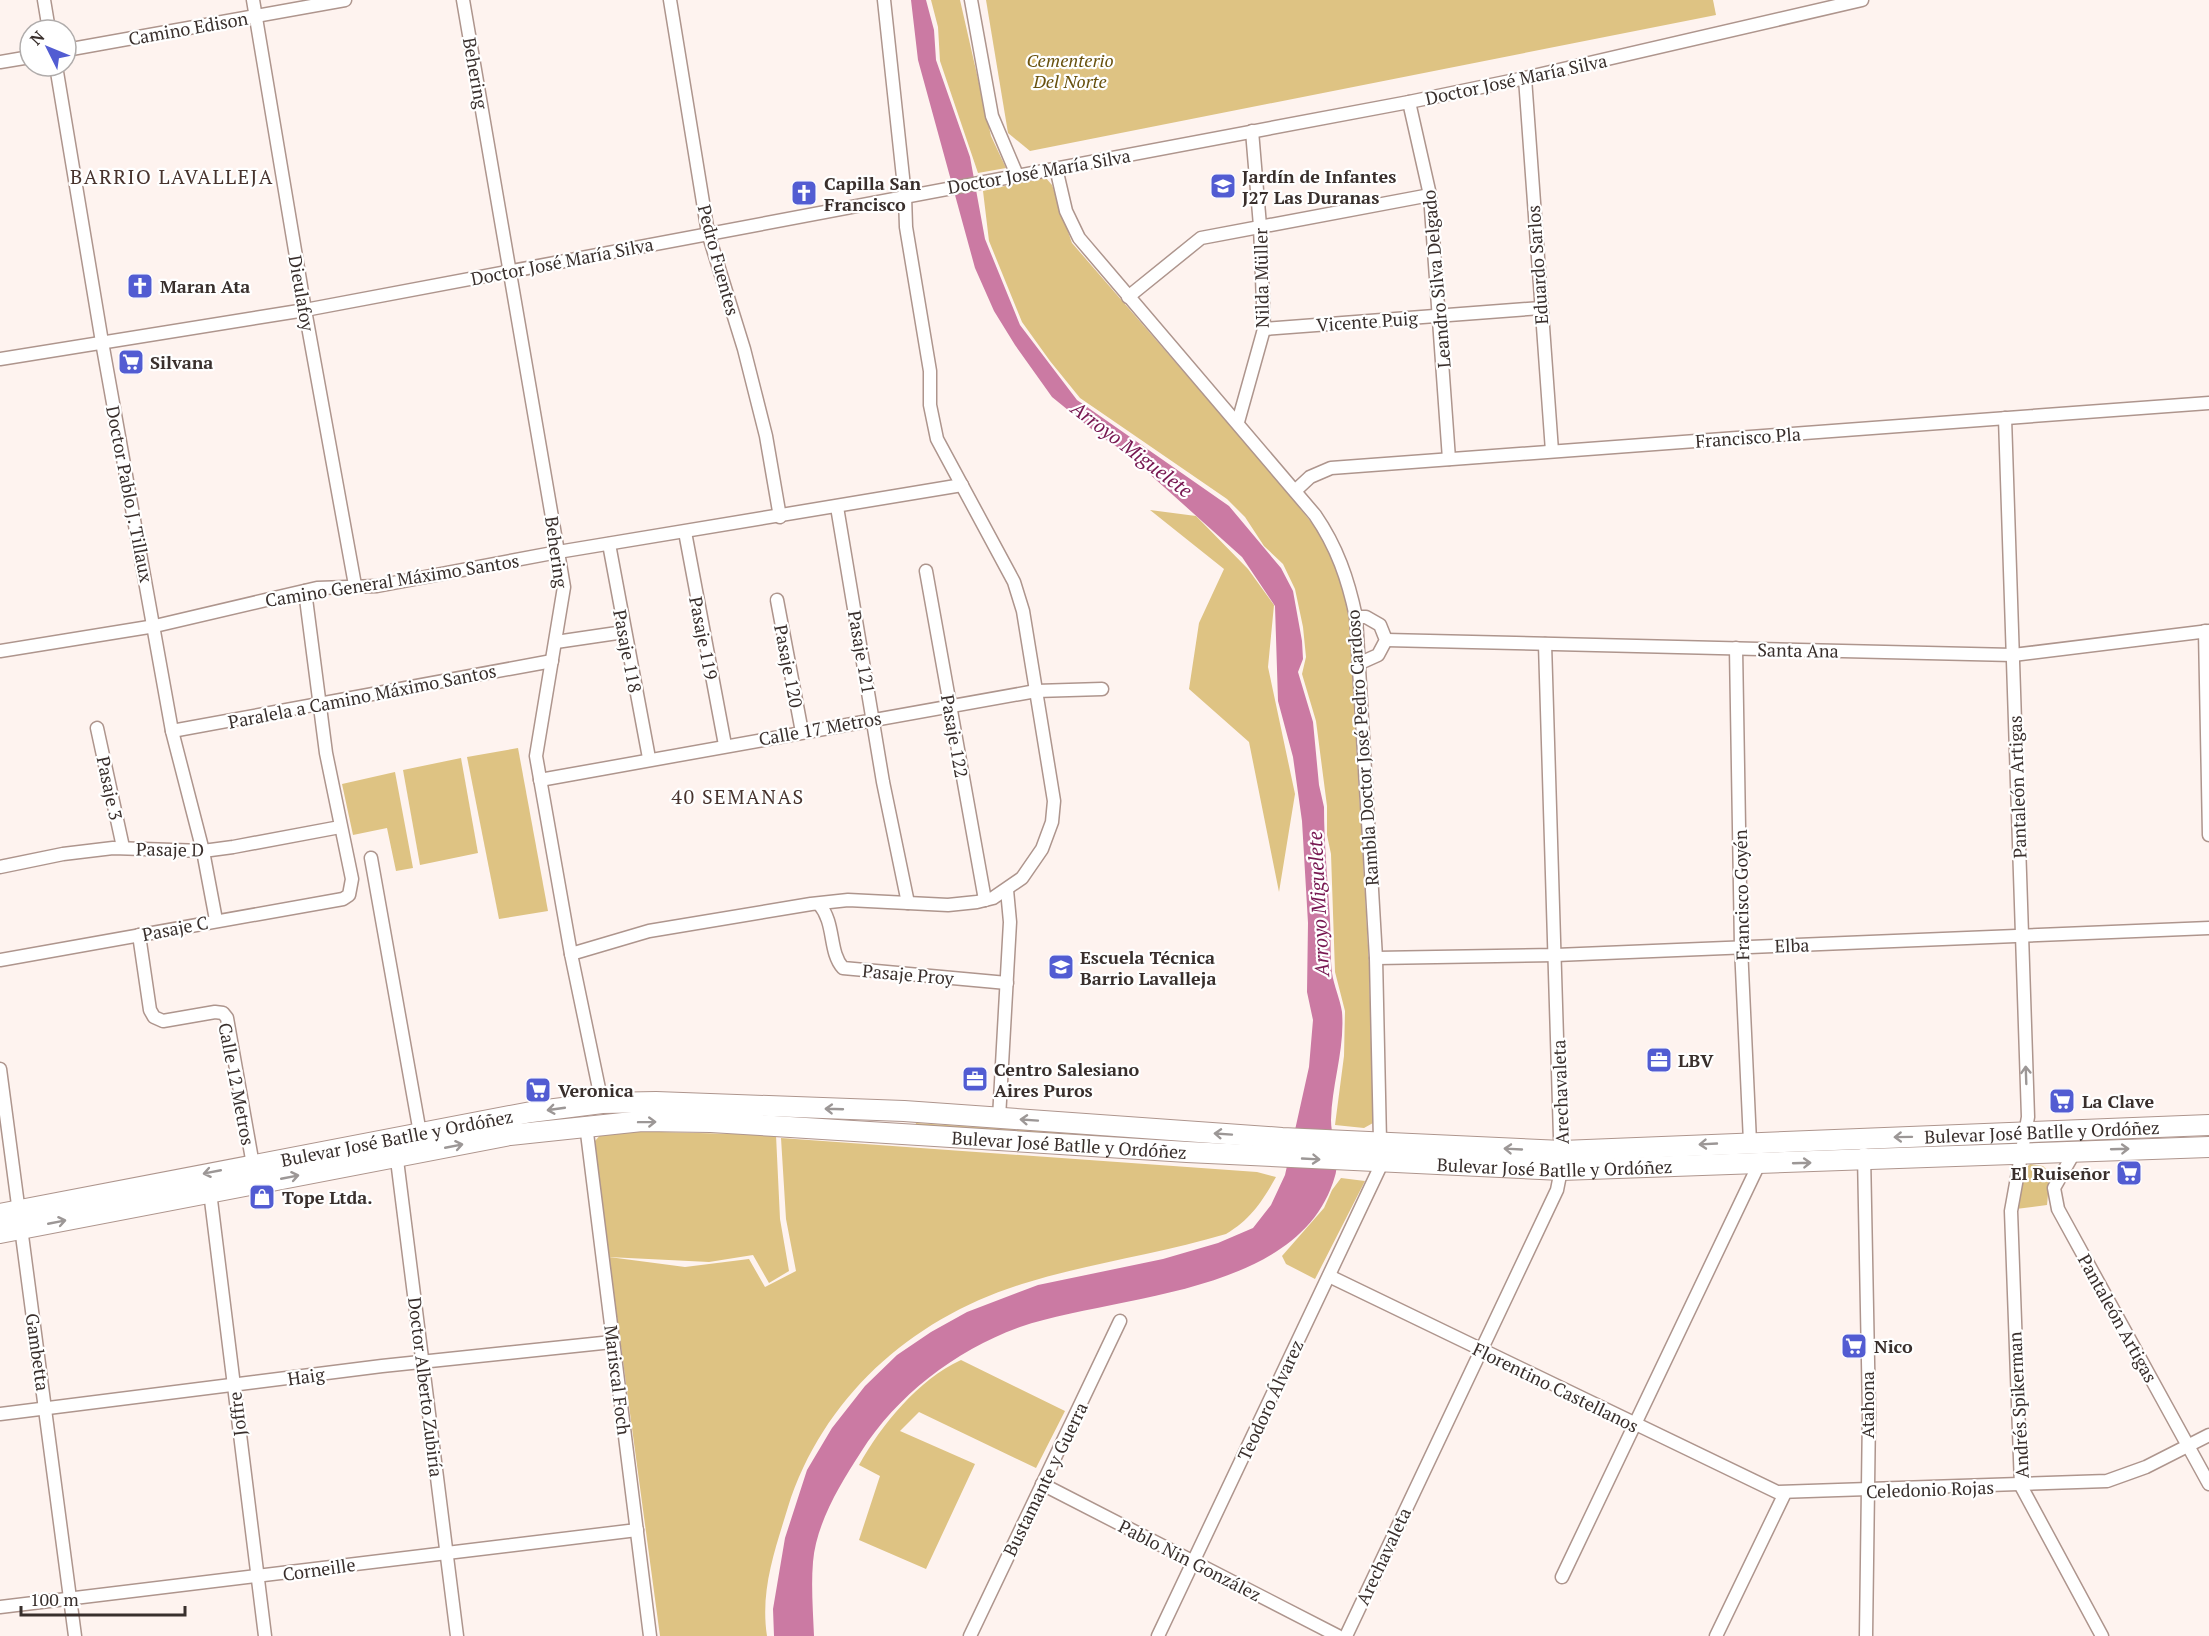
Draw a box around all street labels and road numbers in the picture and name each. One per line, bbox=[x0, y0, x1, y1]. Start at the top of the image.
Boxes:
street label: Camino Edison bbox=[126, 6, 250, 50]
street label: Behering bbox=[458, 35, 494, 111]
street label: Doctor José María Silva bbox=[1423, 48, 1609, 110]
street label: Doctor José María Silva bbox=[946, 143, 1132, 199]
street label: Leandro Silva Delgado bbox=[1416, 189, 1456, 369]
street label: Pedro Fuentes bbox=[693, 202, 745, 318]
street label: Eduardo Sarlos bbox=[1521, 204, 1553, 326]
street label: Nilda Müller bbox=[1248, 228, 1274, 328]
street label: Doctor José María Silva bbox=[469, 232, 655, 290]
street label: Dieulafoy bbox=[284, 253, 321, 334]
street label: Vicente Puig bbox=[1315, 305, 1419, 337]
street label: Doctor Pablo J. Tillaux bbox=[101, 404, 159, 585]
street label: Francisco Pla bbox=[1694, 421, 1802, 453]
street label: Behering bbox=[540, 515, 574, 590]
street label: Camino General Máximo Santos bbox=[263, 548, 521, 612]
street label: Pasaje 119 bbox=[684, 594, 724, 682]
street label: Pasaje 118 bbox=[608, 607, 648, 695]
street label: Pasaje 121 bbox=[843, 609, 881, 695]
street label: Rambla Doctor José Pedro Cardoso bbox=[1340, 609, 1384, 887]
street label: Pasaje 120 bbox=[769, 622, 809, 710]
street label: Santa Ana bbox=[1757, 637, 1839, 663]
street label: Paralela a Camino Máximo Santos bbox=[226, 658, 498, 734]
street label: Pasaje 122 bbox=[936, 693, 974, 779]
street label: Calle 17 Metros bbox=[757, 705, 883, 751]
street label: Pantaleón Artigas bbox=[2003, 715, 2031, 859]
street label: Pasaje 3 bbox=[92, 754, 128, 822]
street label: Francisco Goyén bbox=[1728, 829, 1754, 961]
street label: Pasaje D bbox=[136, 836, 204, 862]
street label: Pasaje C bbox=[140, 910, 210, 946]
street label: Elba bbox=[1774, 932, 1810, 958]
street label: Pasaje Proy bbox=[861, 958, 956, 990]
street label: Calle 12 Metros bbox=[213, 1021, 261, 1147]
street label: Arechavaleta bbox=[1546, 1039, 1574, 1145]
street label: Bulevar José Batlle y Ordóñez bbox=[279, 1104, 515, 1172]
street label: Bulevar José Batlle y Ordóñez bbox=[1924, 1115, 2160, 1148]
street label: Bulevar José Batlle y Ordóñez bbox=[951, 1125, 1188, 1164]
street label: Bulevar José Batlle y Ordóñez bbox=[1436, 1152, 1673, 1182]
street label: Pantaleón Artigas bbox=[2073, 1250, 2163, 1386]
street label: Doctor Alberto Zubiría bbox=[403, 1296, 449, 1478]
street label: Gambetta bbox=[21, 1312, 55, 1392]
street label: Mariscal Foch bbox=[599, 1324, 637, 1437]
street label: Andrés Spikerman bbox=[2002, 1331, 2034, 1479]
street label: Teodoro Álvarez bbox=[1232, 1336, 1308, 1464]
street label: Florentino Castellanos bbox=[1469, 1336, 1643, 1438]
street label: Haig bbox=[286, 1361, 327, 1390]
street label: Atahona bbox=[1855, 1371, 1879, 1439]
street label: Joffre bbox=[222, 1391, 252, 1437]
street label: Bustamante y Guerra bbox=[997, 1398, 1093, 1560]
street label: Celedonio Rojas bbox=[1866, 1475, 1994, 1503]
street label: Arechavaleta bbox=[1350, 1503, 1416, 1609]
street label: Pablo Nin González bbox=[1115, 1514, 1265, 1606]
street label: Corneille bbox=[281, 1552, 357, 1586]

